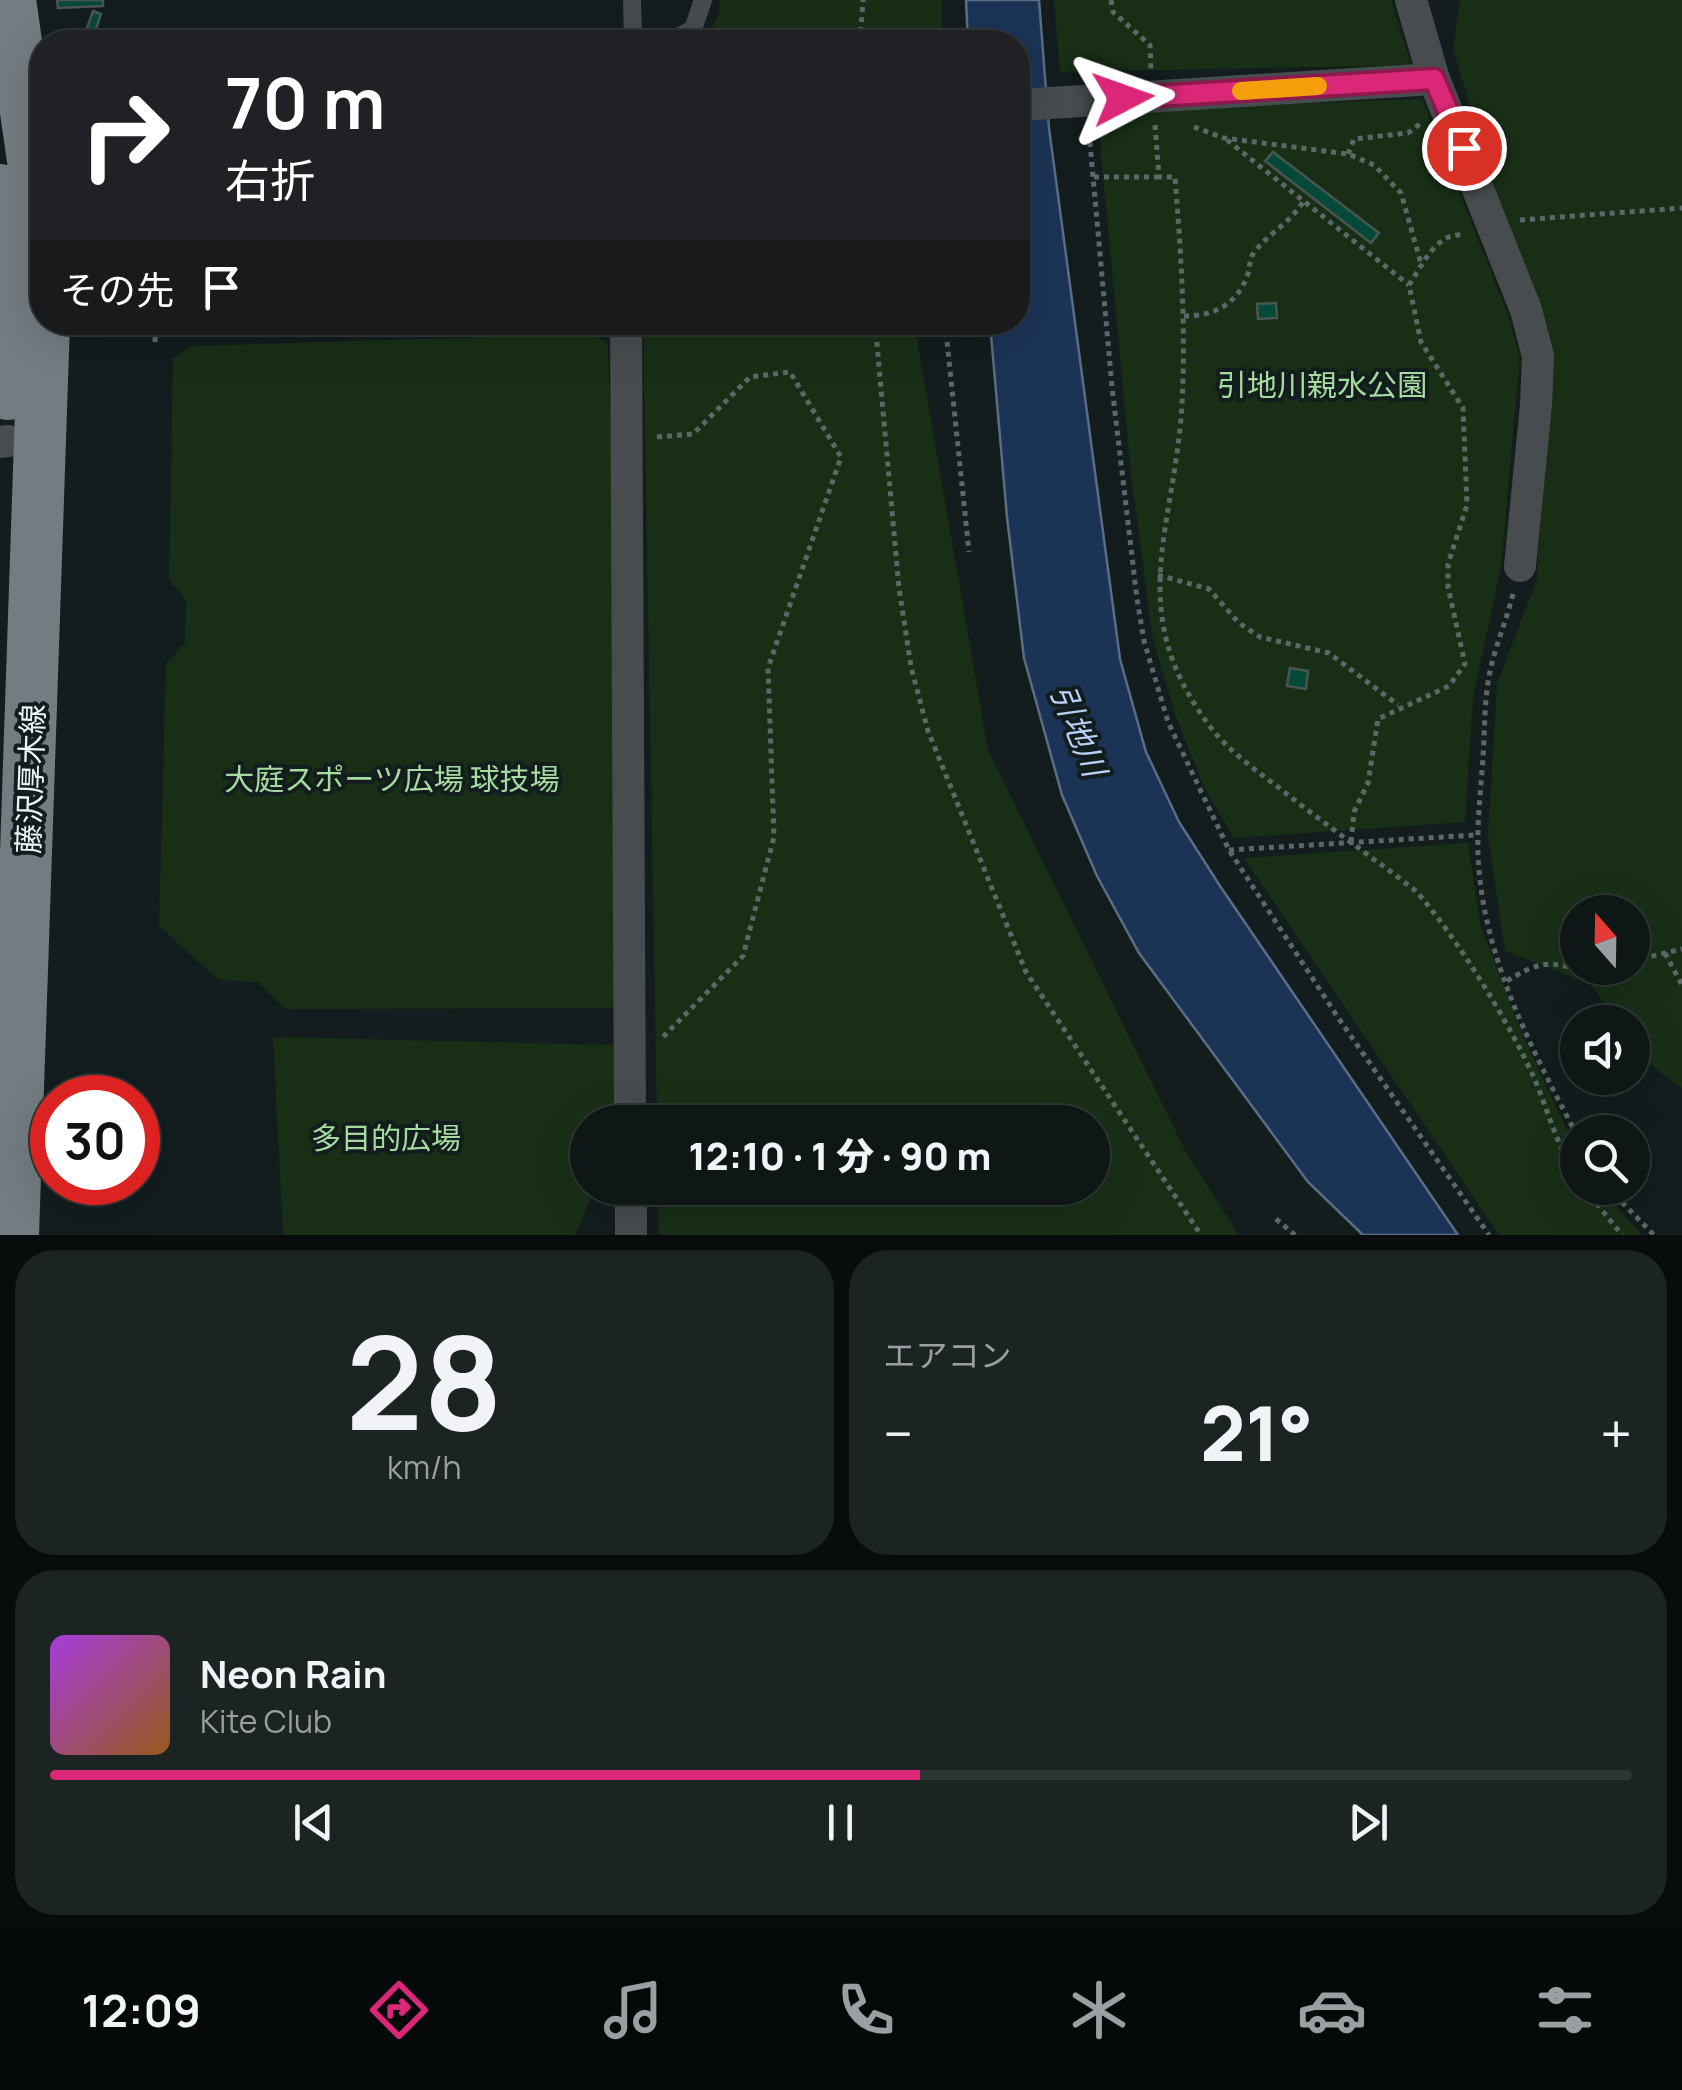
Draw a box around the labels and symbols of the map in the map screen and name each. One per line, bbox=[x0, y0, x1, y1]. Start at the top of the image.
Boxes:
position arrow bbox=[1071, 46, 1175, 150]
pin bbox=[1422, 106, 1507, 191]
park label: 引地川親水公園 bbox=[1217, 364, 1427, 405]
water label: 引地川 bbox=[1041, 677, 1119, 786]
street label: 藤沢厚木線 bbox=[7, 703, 53, 855]
park label: 大庭スポーツ広場 球技場 bbox=[224, 758, 560, 799]
north arrow bbox=[1560, 895, 1650, 985]
speed limit sign: 30 bbox=[30, 1075, 160, 1205]
park label: 多目的広場 bbox=[311, 1117, 461, 1158]

